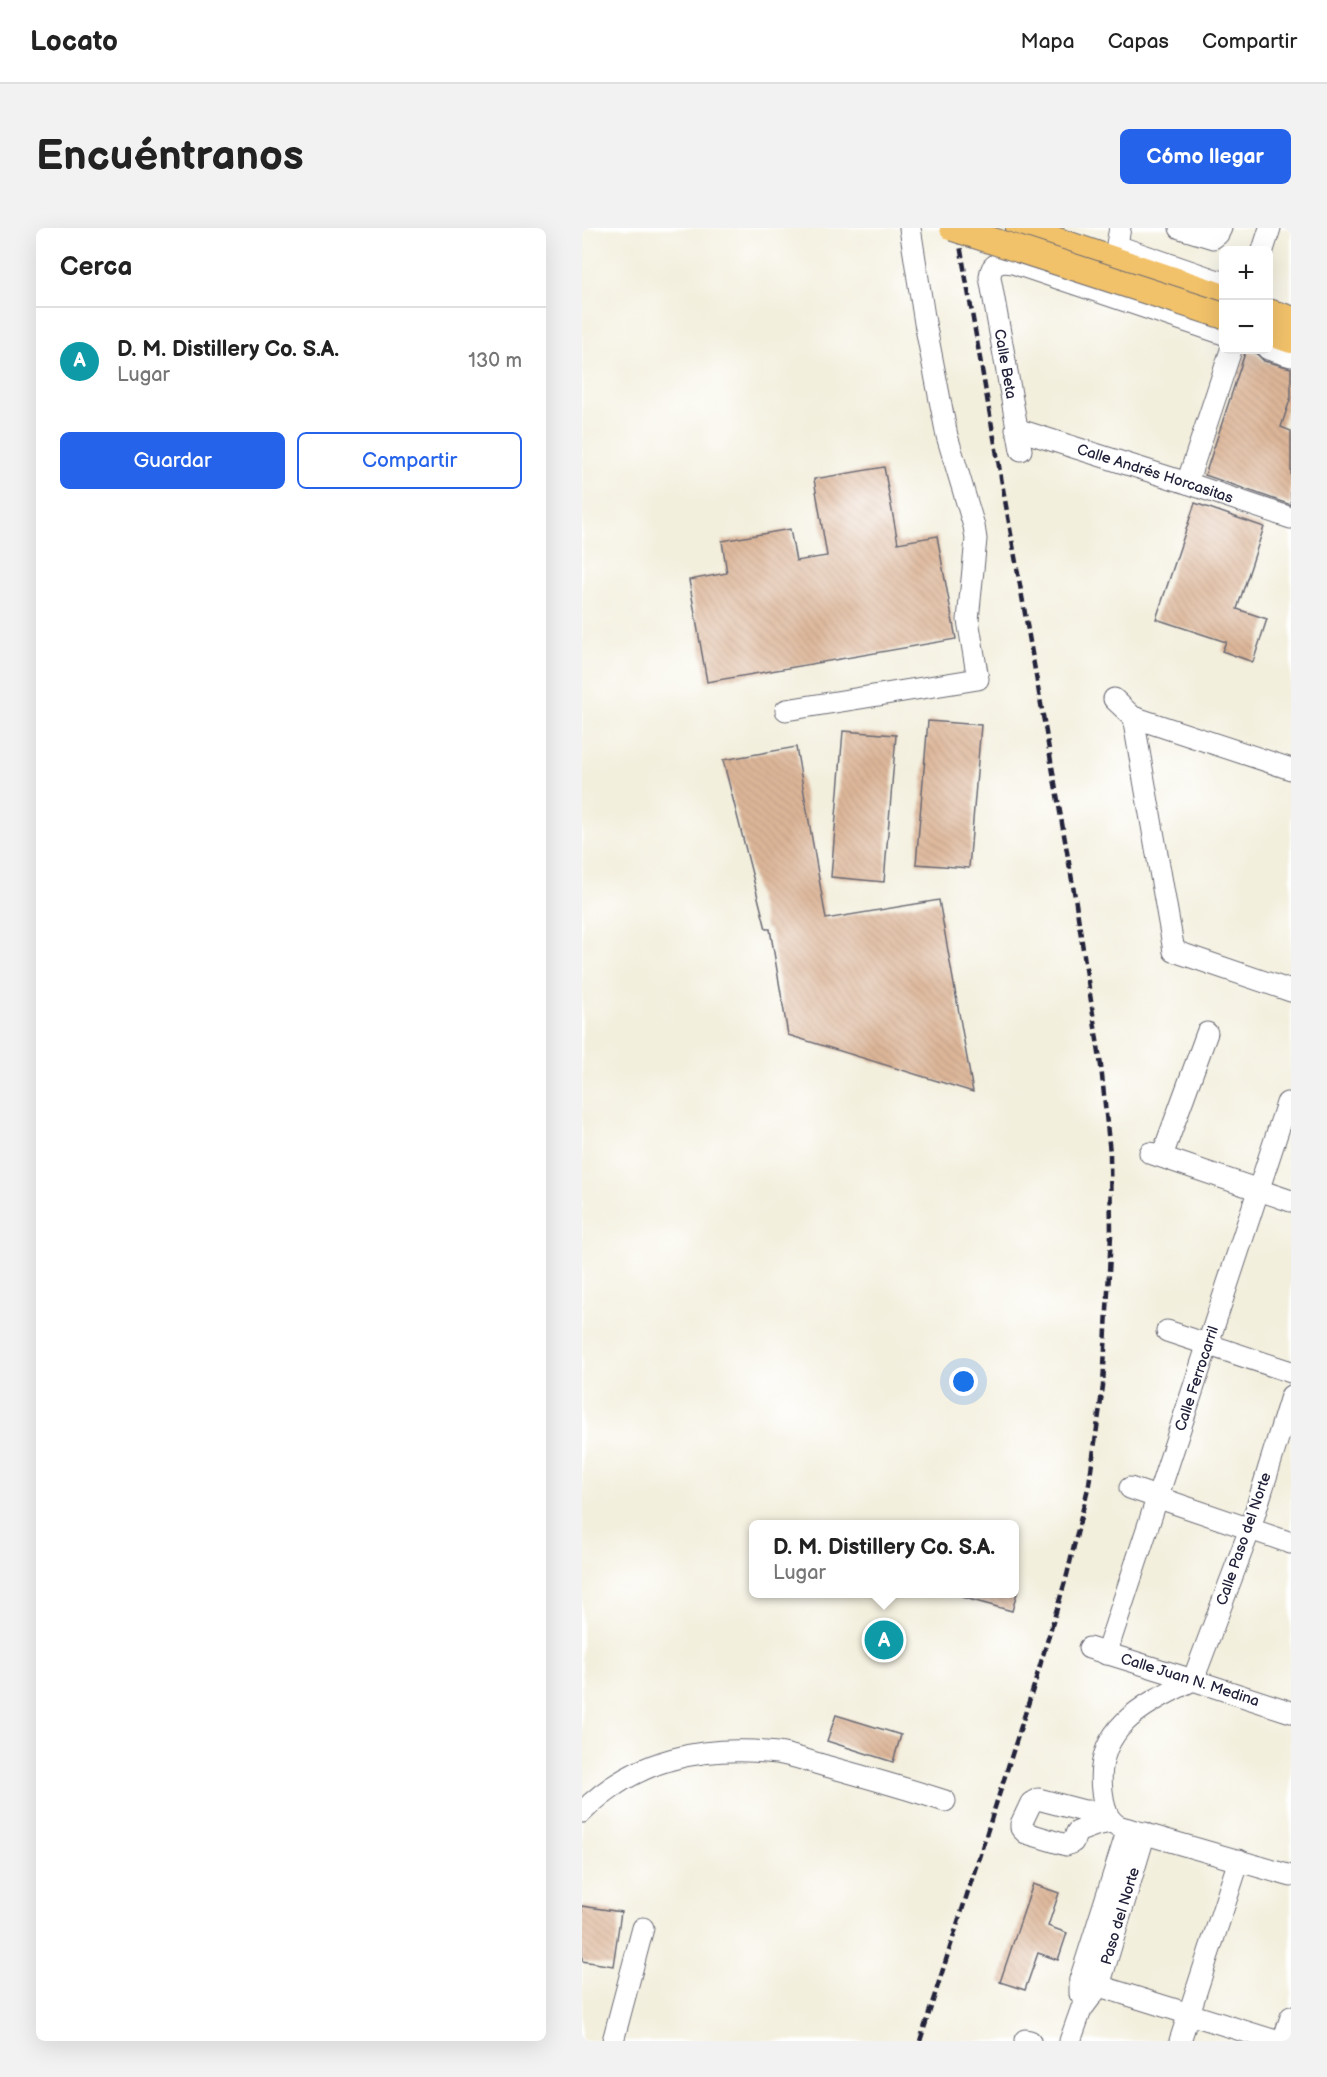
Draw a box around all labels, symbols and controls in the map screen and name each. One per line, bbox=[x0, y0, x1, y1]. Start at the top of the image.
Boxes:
text: Locato bbox=[30, 25, 118, 58]
text: Mapa bbox=[1021, 29, 1075, 54]
text: Capas bbox=[1108, 29, 1169, 54]
text: Compartir bbox=[1202, 29, 1297, 54]
button: Cómo llegar bbox=[1120, 129, 1291, 184]
text: Encuéntranos bbox=[36, 131, 304, 182]
map controls bbox=[1219, 246, 1273, 354]
button: + bbox=[1219, 246, 1273, 300]
text: Cerca bbox=[60, 252, 132, 283]
button: − bbox=[1219, 300, 1273, 354]
street label: Calle Beta bbox=[990, 328, 1020, 400]
text: D. M. Distillery Co. S.A. bbox=[117, 336, 339, 363]
text: A bbox=[73, 349, 86, 373]
text: 130 m bbox=[468, 349, 522, 373]
text: Lugar bbox=[117, 363, 170, 387]
button: Guardar bbox=[60, 432, 285, 489]
button: Compartir bbox=[297, 432, 522, 489]
street label: Calle Andrés Horcasitas bbox=[1075, 439, 1236, 508]
street label: Calle Ferrocarril bbox=[1170, 1324, 1223, 1433]
your location bbox=[949, 1367, 978, 1396]
street label: Calle Paso del Norte bbox=[1212, 1470, 1276, 1608]
popup bbox=[749, 1520, 1019, 1598]
text: D. M. Distillery Co. S.A. bbox=[773, 1534, 995, 1561]
text: Lugar bbox=[773, 1561, 826, 1585]
pin: A bbox=[864, 1618, 904, 1662]
street label: Calle Juan N. Medina bbox=[1119, 1649, 1262, 1711]
street label: Paso del Norte bbox=[1096, 1865, 1144, 1967]

